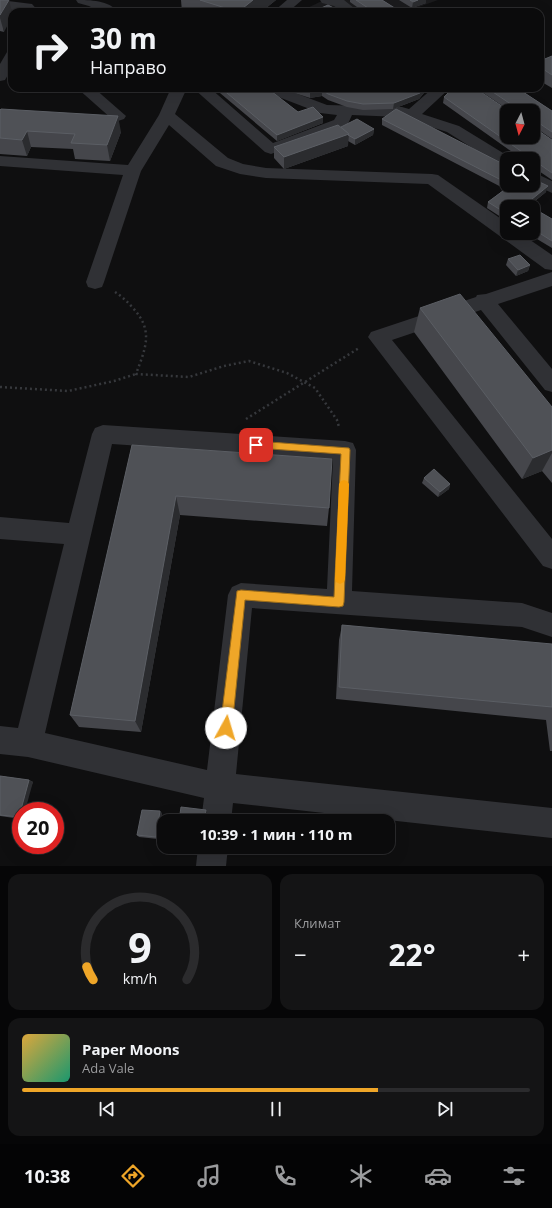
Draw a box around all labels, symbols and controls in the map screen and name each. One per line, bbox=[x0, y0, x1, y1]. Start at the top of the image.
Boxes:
text: 30 m bbox=[90, 19, 157, 57]
icon: right bbox=[24, 24, 76, 76]
text: Направо bbox=[90, 55, 167, 79]
north arrow bbox=[500, 104, 540, 144]
map controls bbox=[500, 104, 540, 240]
button: search bbox=[500, 152, 540, 192]
button: layers bbox=[500, 200, 540, 240]
pin bbox=[239, 428, 273, 462]
icon: arrive bbox=[245, 434, 267, 456]
position arrow bbox=[205, 707, 247, 749]
speed limit sign: 20 bbox=[12, 802, 64, 854]
text: 10:39 · 1 мин · 110 m bbox=[200, 824, 352, 844]
text: Климат bbox=[294, 914, 341, 932]
text: 9 bbox=[128, 919, 152, 975]
text: 22° bbox=[388, 934, 436, 975]
text: − bbox=[294, 939, 307, 969]
text: + bbox=[517, 939, 530, 969]
text: km/h bbox=[123, 969, 157, 988]
text: Paper Moons bbox=[82, 1039, 180, 1059]
text: Ada Vale bbox=[82, 1059, 134, 1077]
icon: previous bbox=[96, 1098, 118, 1120]
icon: pause bbox=[265, 1098, 287, 1120]
icon: next bbox=[434, 1098, 456, 1120]
icon: directions bbox=[119, 1162, 147, 1190]
icon: music bbox=[195, 1162, 223, 1190]
icon: phone bbox=[271, 1162, 299, 1190]
icon: climate bbox=[347, 1162, 375, 1190]
icon: car bbox=[424, 1162, 452, 1190]
icon: filters bbox=[500, 1162, 528, 1190]
text: 10:38 bbox=[24, 1164, 70, 1188]

